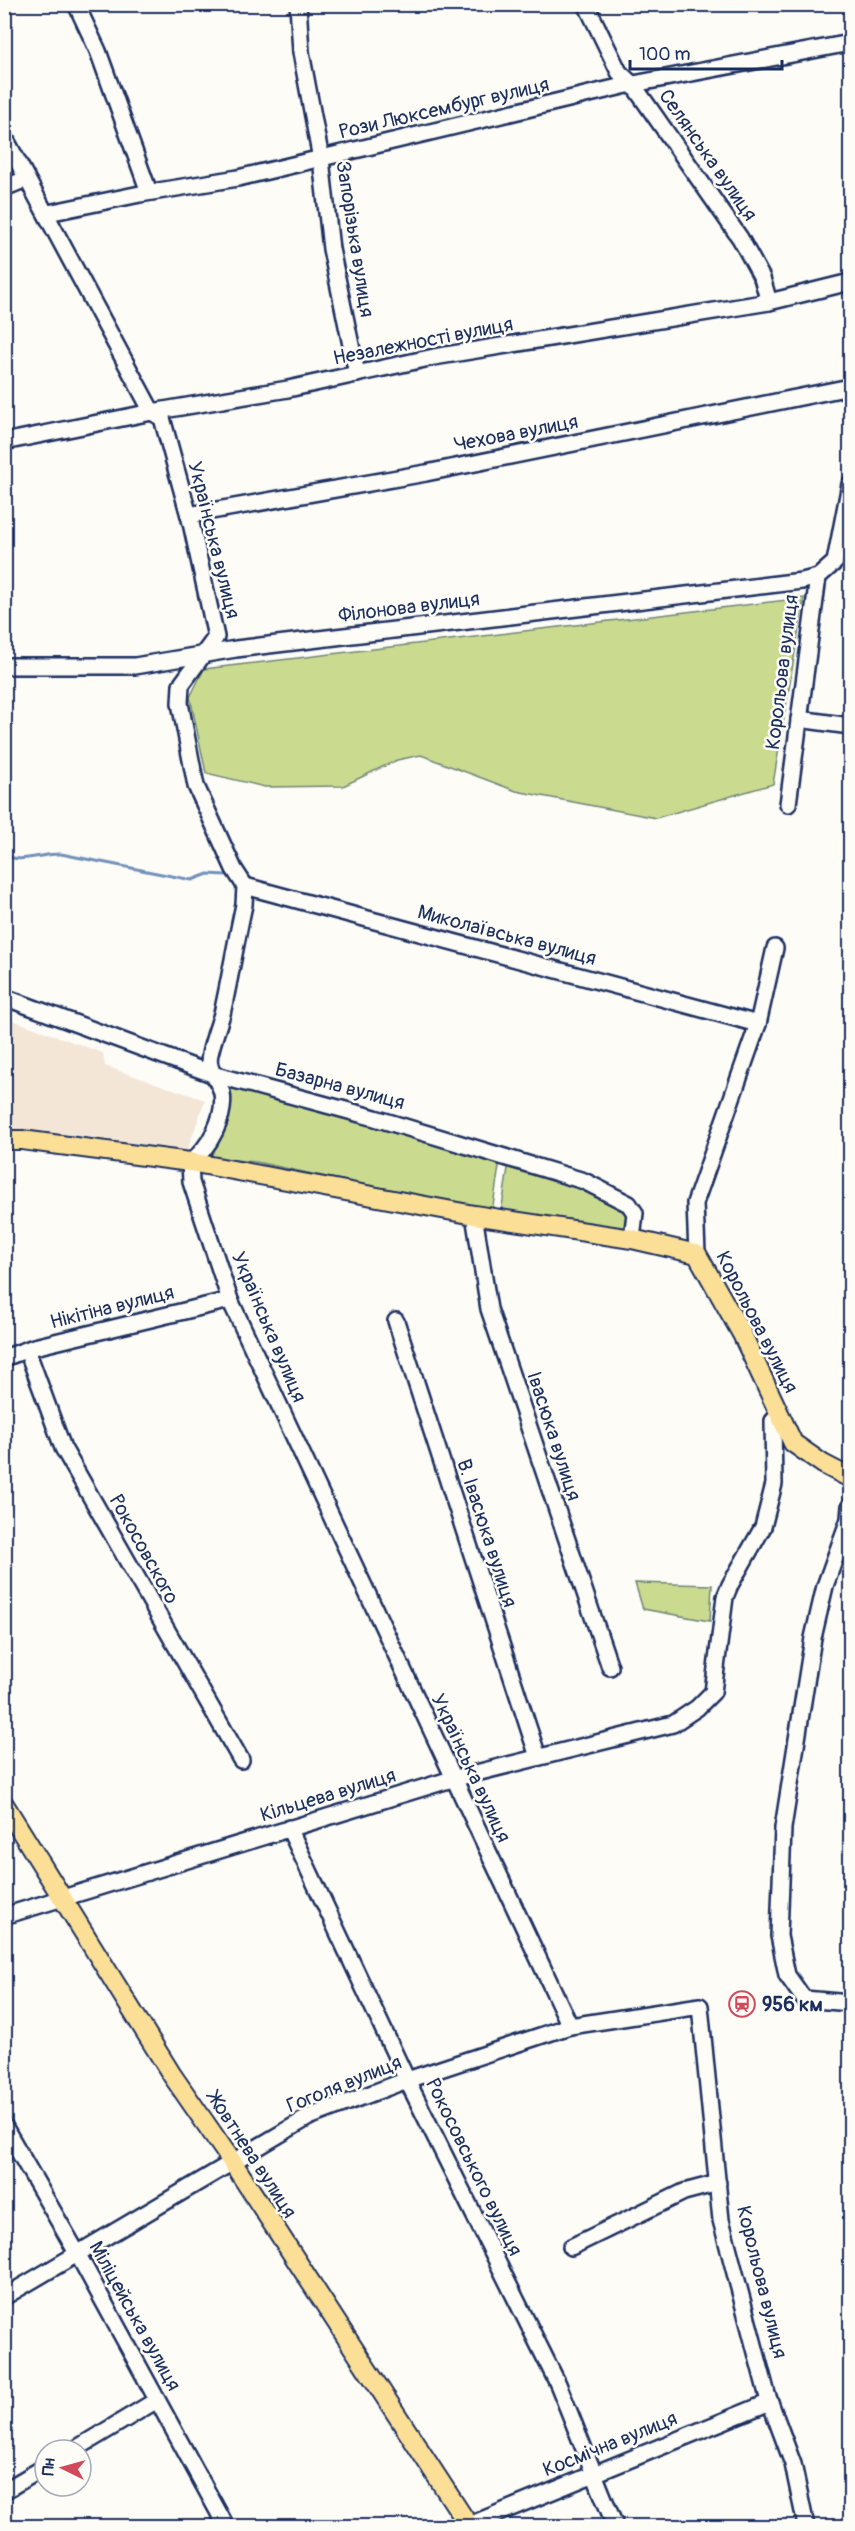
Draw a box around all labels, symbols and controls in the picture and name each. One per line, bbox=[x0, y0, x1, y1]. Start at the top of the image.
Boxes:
scale bar bbox=[630, 33, 782, 71]
text: 100 m bbox=[639, 43, 691, 66]
street label: Рози Люксембург вулиця bbox=[336, 72, 552, 144]
street label: Селянська вулиця bbox=[653, 84, 763, 226]
street label: Запорізька вулиця bbox=[330, 159, 380, 319]
street label: Незалежності вулиця bbox=[331, 311, 515, 371]
street label: Чехова вулиця bbox=[452, 409, 580, 457]
street label: Українська вулиця bbox=[182, 459, 246, 621]
street label: Філонова вулиця bbox=[337, 586, 481, 628]
street label: Корольова вулиця bbox=[760, 593, 804, 751]
street label: Миколаївська вулиця bbox=[415, 899, 599, 971]
street label: Базарна вулиця bbox=[273, 1057, 407, 1115]
street label: Корольова вулиця bbox=[710, 1247, 804, 1397]
street label: Українська вулиця bbox=[226, 1248, 312, 1406]
street label: Нікітіна вулиця bbox=[47, 1280, 177, 1334]
street label: Івасюка вулиця bbox=[521, 1368, 587, 1504]
street label: В. Івасюка вулиця bbox=[451, 1456, 523, 1610]
street label: Рокосовского bbox=[104, 1490, 184, 1608]
street label: Українська вулиця bbox=[426, 1690, 516, 1846]
street label: Кільцева вулиця bbox=[257, 1763, 399, 1827]
station icon: 956 км bbox=[727, 1989, 757, 2019]
place label: 956 км bbox=[762, 1992, 823, 2017]
street label: Гоголя вулиця bbox=[283, 2050, 405, 2118]
street label: Рокосовського вулиця bbox=[420, 2074, 528, 2260]
street label: Жовтнева вулиця bbox=[200, 2085, 302, 2223]
street label: Корольова вулиця bbox=[731, 2203, 793, 2361]
street label: Міліцейська вулиця bbox=[84, 2237, 186, 2395]
street label: Космічна вулиця bbox=[539, 2406, 681, 2482]
north arrow bbox=[33, 2438, 93, 2498]
text: Пн bbox=[38, 2457, 60, 2476]

